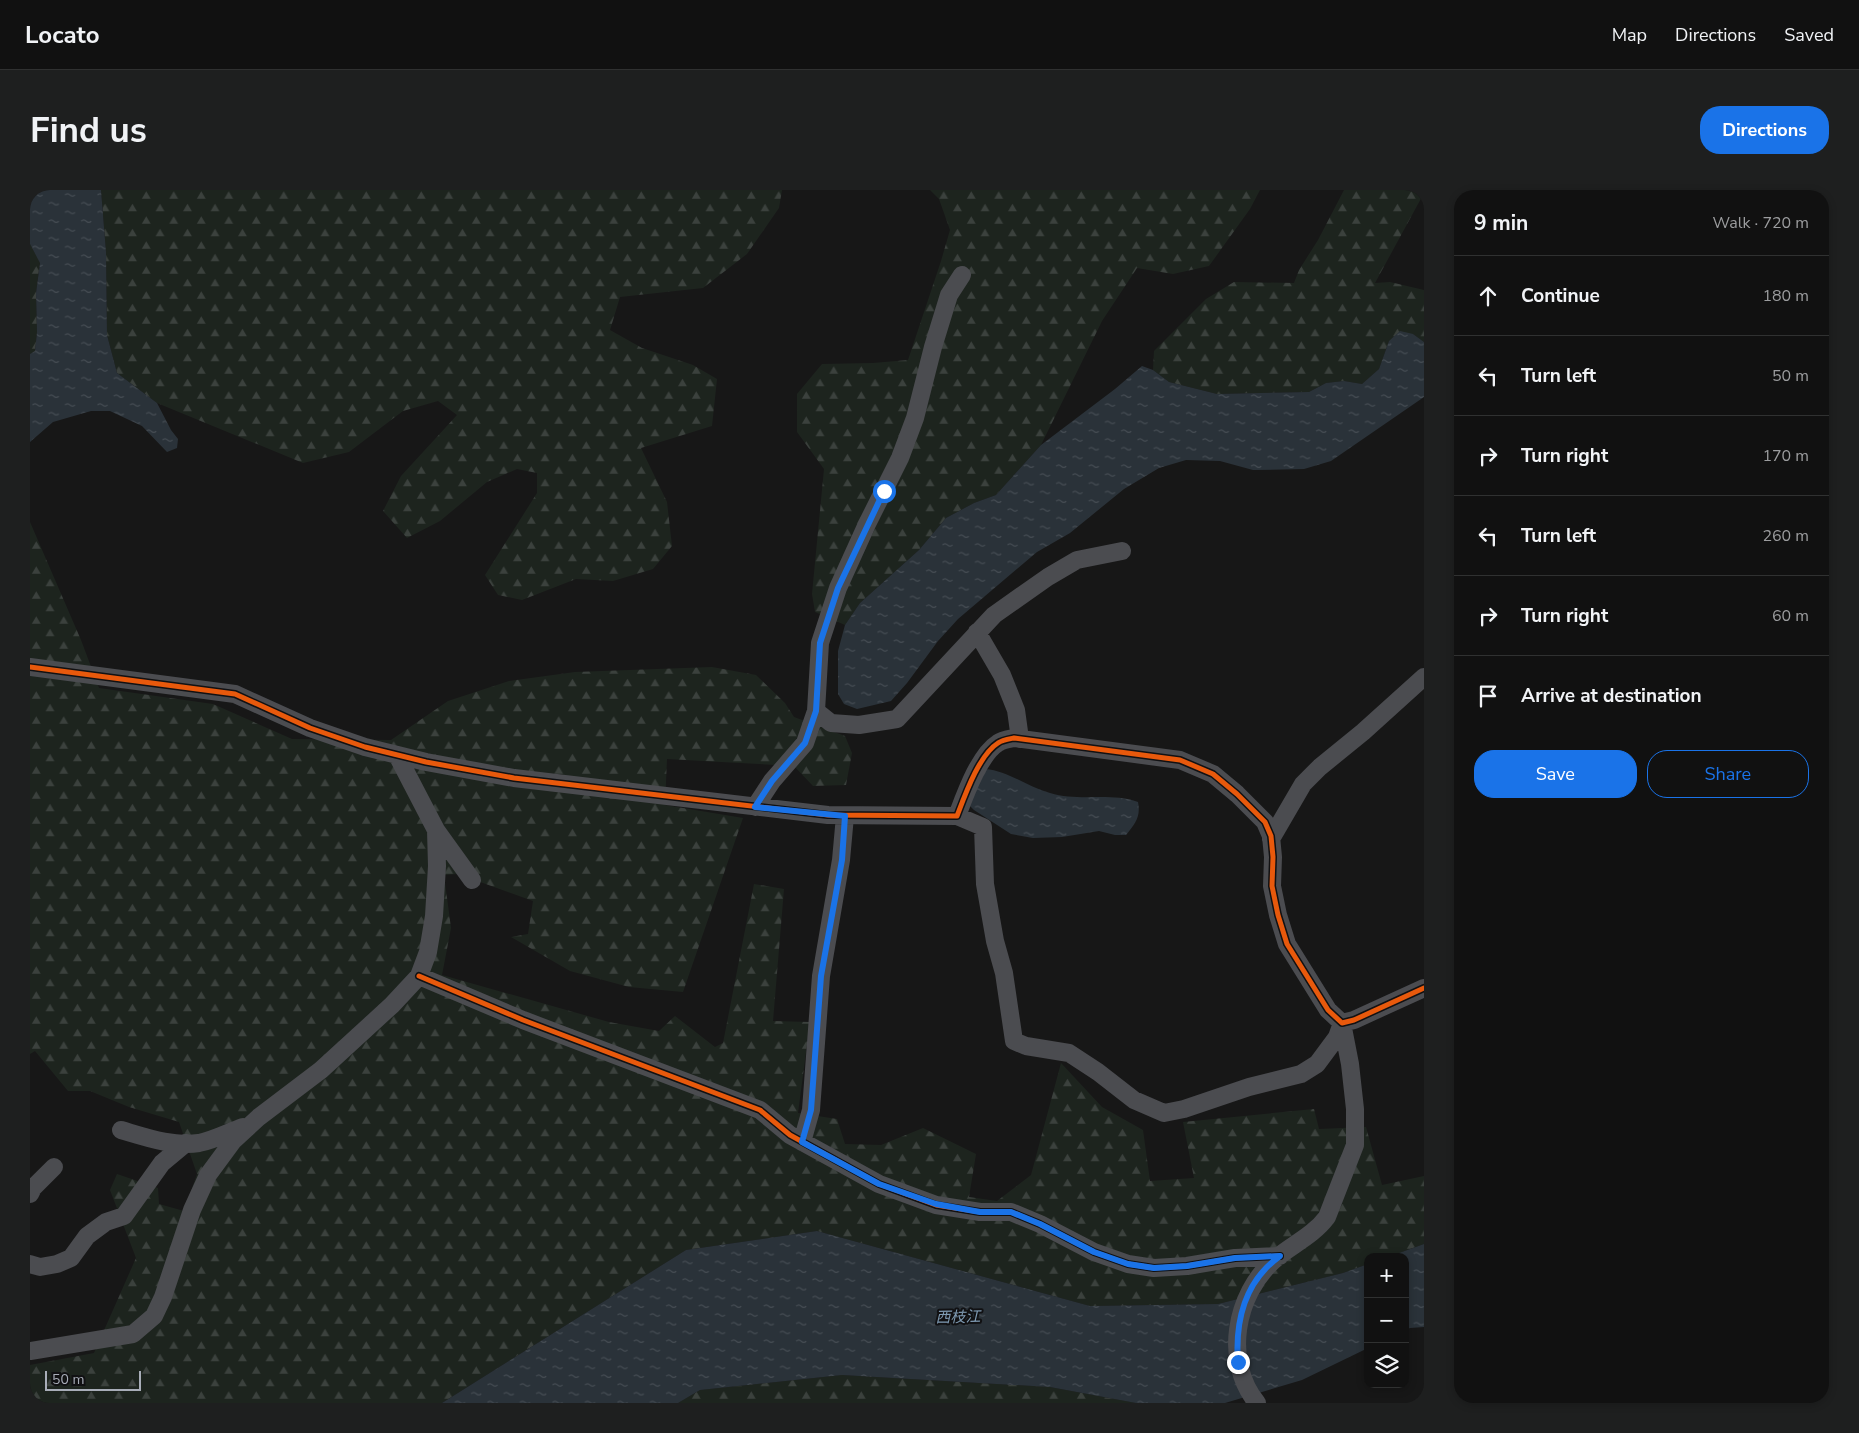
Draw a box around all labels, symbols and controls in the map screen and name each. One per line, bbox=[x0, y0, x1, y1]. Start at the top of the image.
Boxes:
text: Locato bbox=[25, 19, 100, 51]
text: Map bbox=[1612, 23, 1647, 47]
text: Directions bbox=[1675, 23, 1756, 47]
text: Saved bbox=[1784, 23, 1834, 47]
button: Directions bbox=[1700, 106, 1829, 154]
text: Find us bbox=[30, 107, 147, 154]
text: 9 min bbox=[1474, 209, 1528, 237]
text: Walk · 720 m bbox=[1713, 212, 1809, 234]
icon: ahead bbox=[1474, 282, 1502, 310]
text: Continue bbox=[1521, 283, 1600, 309]
text: 180 m bbox=[1762, 285, 1809, 307]
icon: left bbox=[1474, 362, 1502, 390]
text: Turn left bbox=[1521, 363, 1596, 389]
text: 50 m bbox=[1772, 365, 1809, 387]
icon: right bbox=[1474, 442, 1502, 470]
text: Turn right bbox=[1521, 443, 1608, 469]
text: 170 m bbox=[1762, 445, 1809, 467]
route start bbox=[873, 480, 896, 503]
icon: left bbox=[1474, 522, 1502, 550]
text: Turn left bbox=[1521, 523, 1596, 549]
text: 260 m bbox=[1762, 525, 1809, 547]
icon: right bbox=[1474, 602, 1502, 630]
text: Turn right bbox=[1521, 603, 1608, 629]
text: 60 m bbox=[1772, 605, 1809, 627]
icon: arrive bbox=[1474, 682, 1502, 710]
text: Arrive at destination bbox=[1521, 683, 1702, 709]
button: Save bbox=[1474, 750, 1637, 798]
button: Share bbox=[1647, 750, 1809, 798]
map controls bbox=[1364, 1253, 1409, 1388]
button: + bbox=[1364, 1253, 1409, 1298]
button: − bbox=[1364, 1298, 1409, 1343]
water label: 西枝江 bbox=[935, 1307, 983, 1327]
button: layers bbox=[1364, 1343, 1409, 1388]
route end bbox=[1227, 1351, 1250, 1374]
scale bar bbox=[45, 1368, 141, 1391]
text: 50 m bbox=[52, 1370, 84, 1389]

